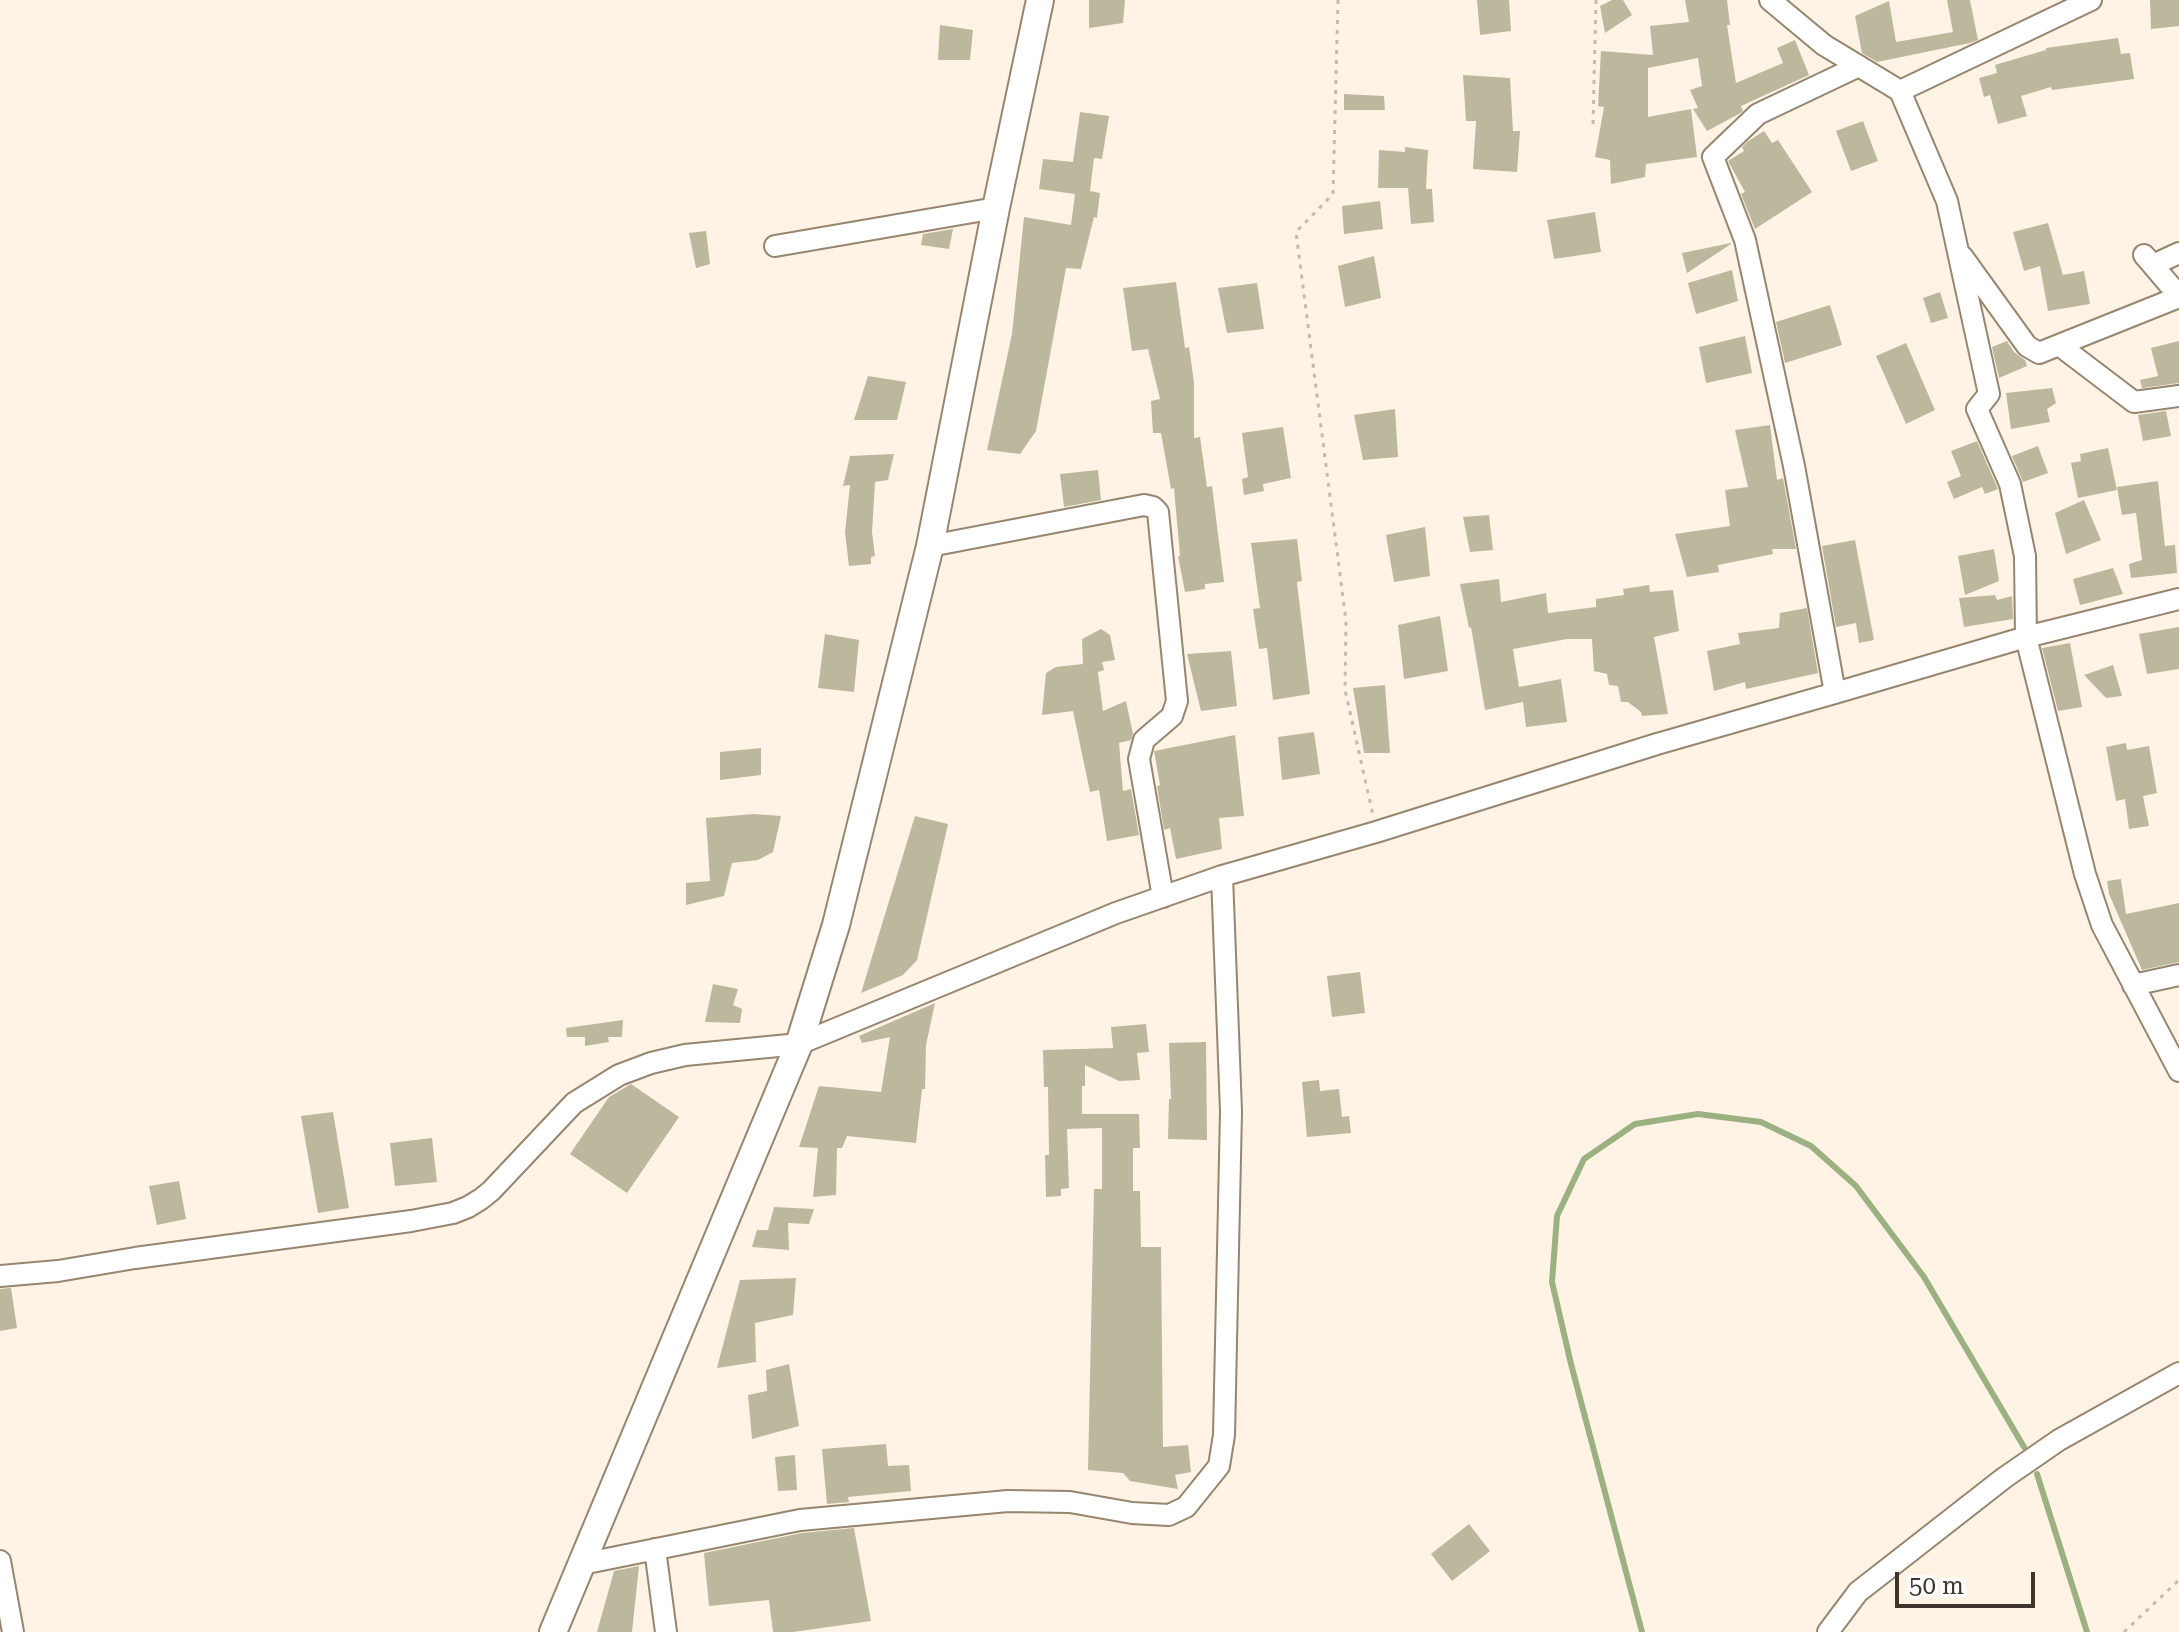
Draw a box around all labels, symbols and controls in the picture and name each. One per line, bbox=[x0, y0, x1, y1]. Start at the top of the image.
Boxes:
scale bar bbox=[1899, 1556, 2039, 1606]
text: 50 m bbox=[1909, 1572, 1964, 1600]

